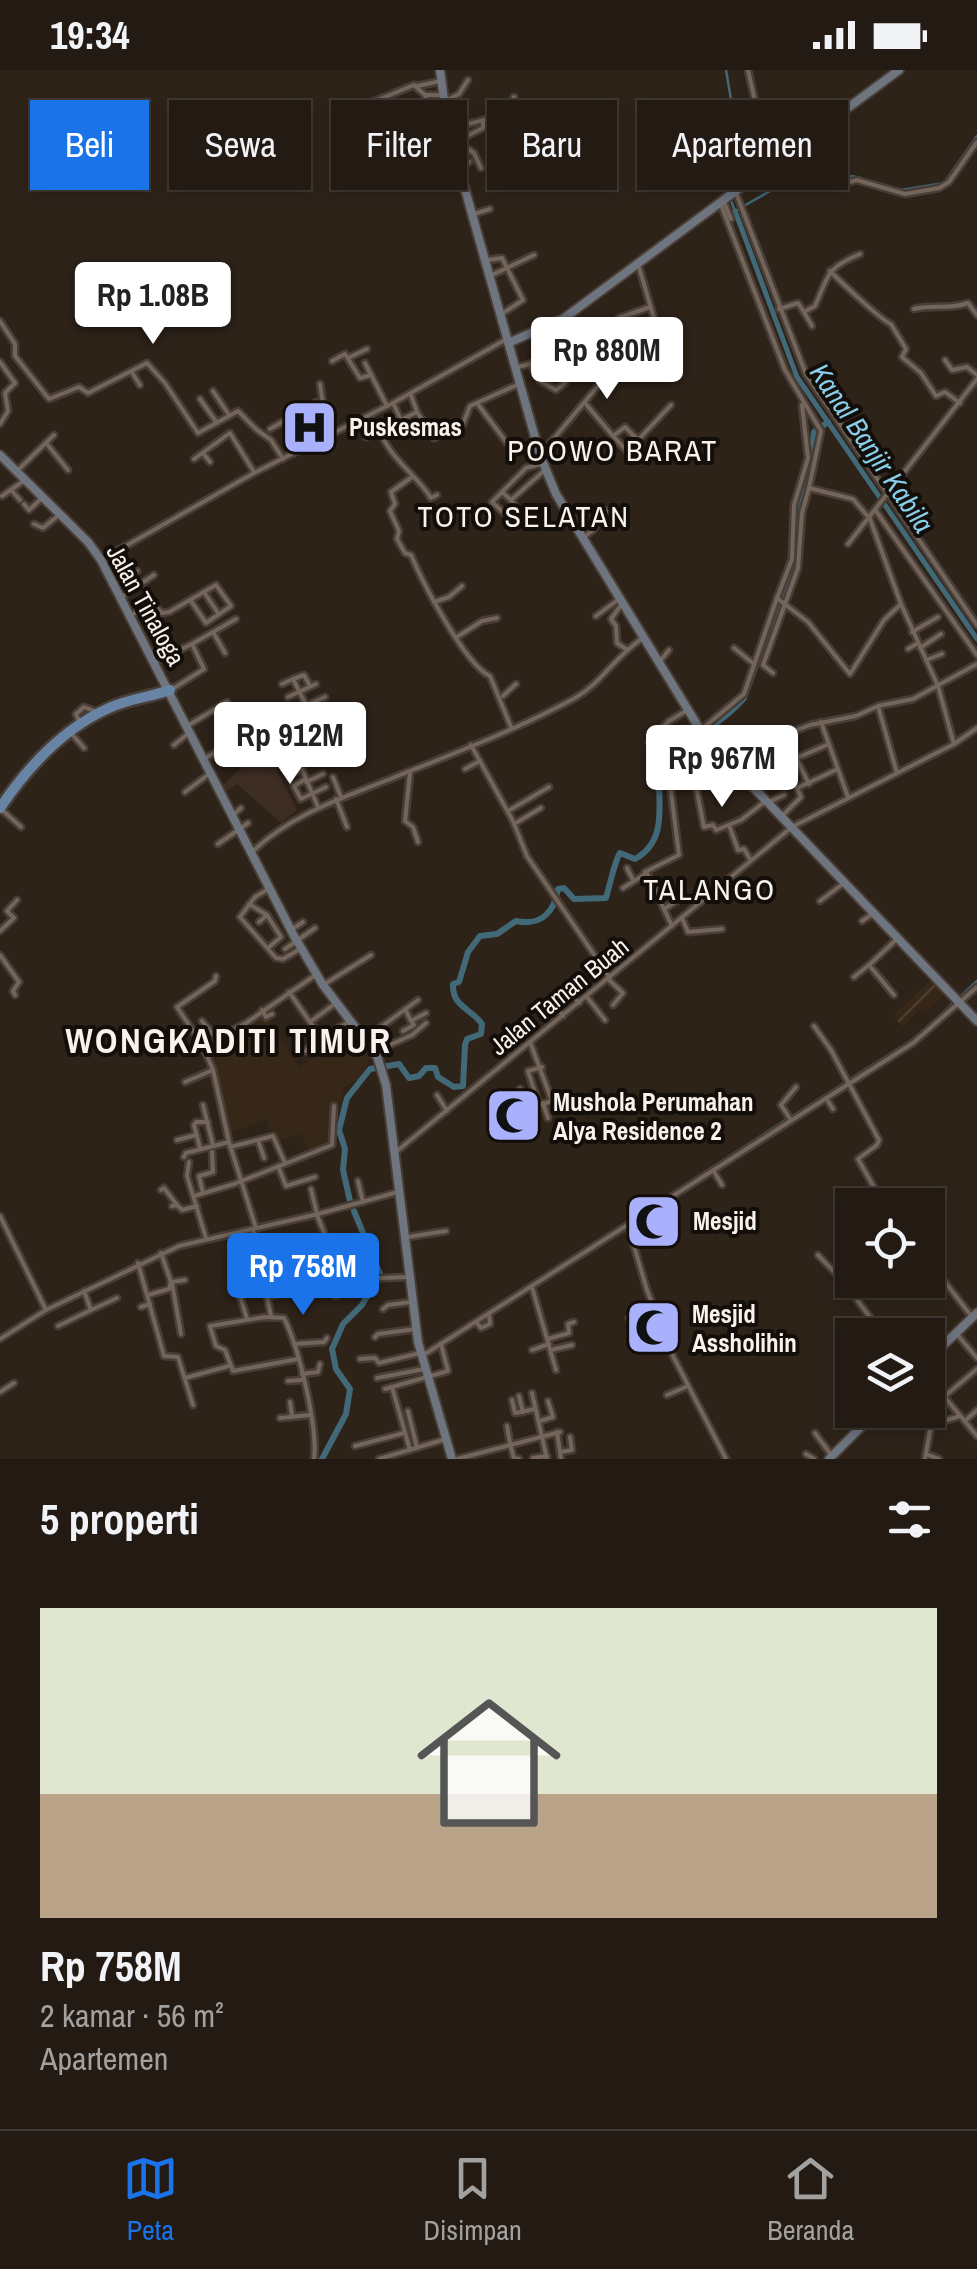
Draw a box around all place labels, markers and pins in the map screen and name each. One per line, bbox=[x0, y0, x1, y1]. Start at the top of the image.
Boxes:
pin: Rp 1.08B bbox=[50, 262, 256, 347]
pin: Rp 880M bbox=[515, 317, 699, 402]
hospital icon: Puskesmas bbox=[280, 397, 340, 457]
place label: Puskesmas bbox=[349, 410, 462, 444]
pin: Rp 912M bbox=[198, 702, 382, 787]
pin: Rp 967M bbox=[630, 725, 814, 810]
place label: Mushola Perumahan Alya Residence 2 bbox=[553, 1085, 754, 1148]
mosque icon: Mushola Perumahan Alya Residence 2 bbox=[484, 1086, 544, 1146]
mosque icon: Mesjid bbox=[624, 1191, 684, 1251]
place label: Mesjid bbox=[693, 1204, 757, 1238]
pin: Rp 758M bbox=[211, 1233, 395, 1318]
place label: Mesjid Assholihin bbox=[692, 1297, 797, 1360]
mosque icon: Mesjid Assholihin bbox=[623, 1298, 683, 1358]

